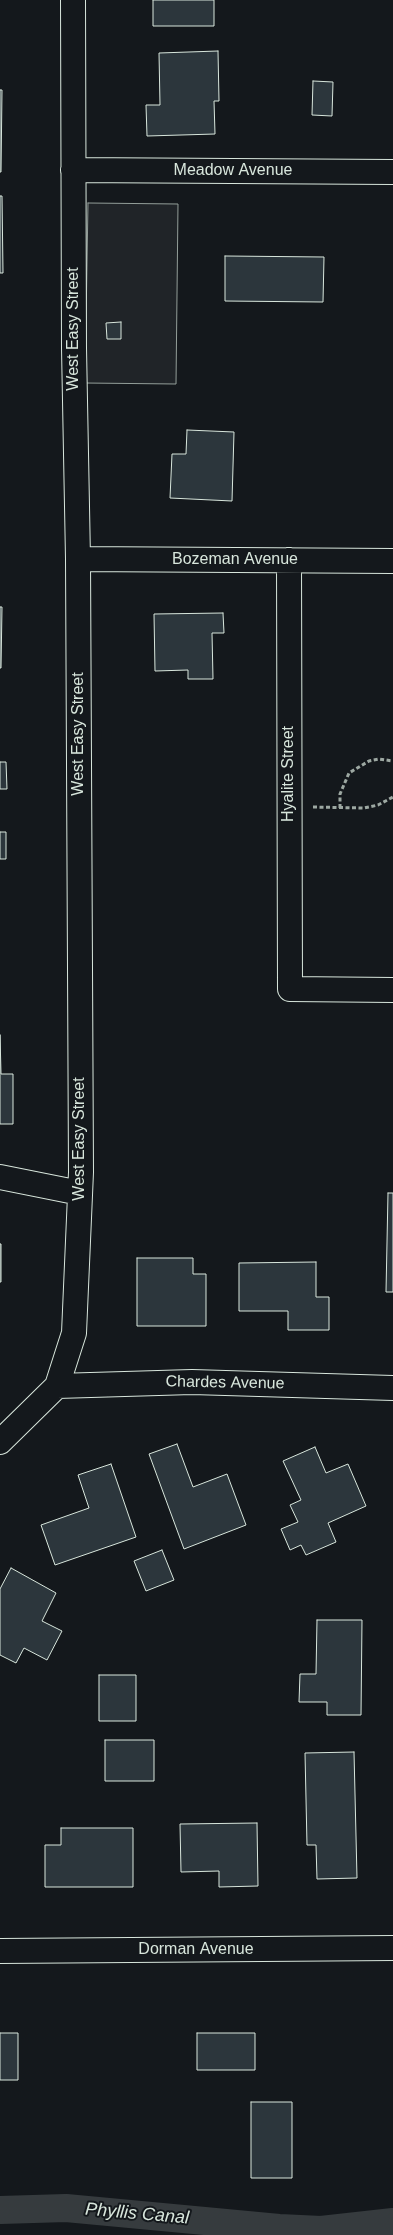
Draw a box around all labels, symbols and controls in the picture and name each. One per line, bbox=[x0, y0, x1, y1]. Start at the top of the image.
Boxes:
street label: Meadow Avenue bbox=[174, 161, 292, 181]
street label: West Easy Street bbox=[64, 267, 84, 391]
street label: Bozeman Avenue bbox=[172, 550, 298, 570]
street label: West Easy Street bbox=[69, 672, 89, 796]
street label: Hyalite Street bbox=[279, 726, 299, 822]
street label: West Easy Street bbox=[70, 1077, 90, 1201]
street label: Chardes Avenue bbox=[165, 1372, 285, 1394]
street label: Dorman Avenue bbox=[138, 1940, 254, 1960]
water label: Phyllis Canal bbox=[84, 2199, 190, 2229]

